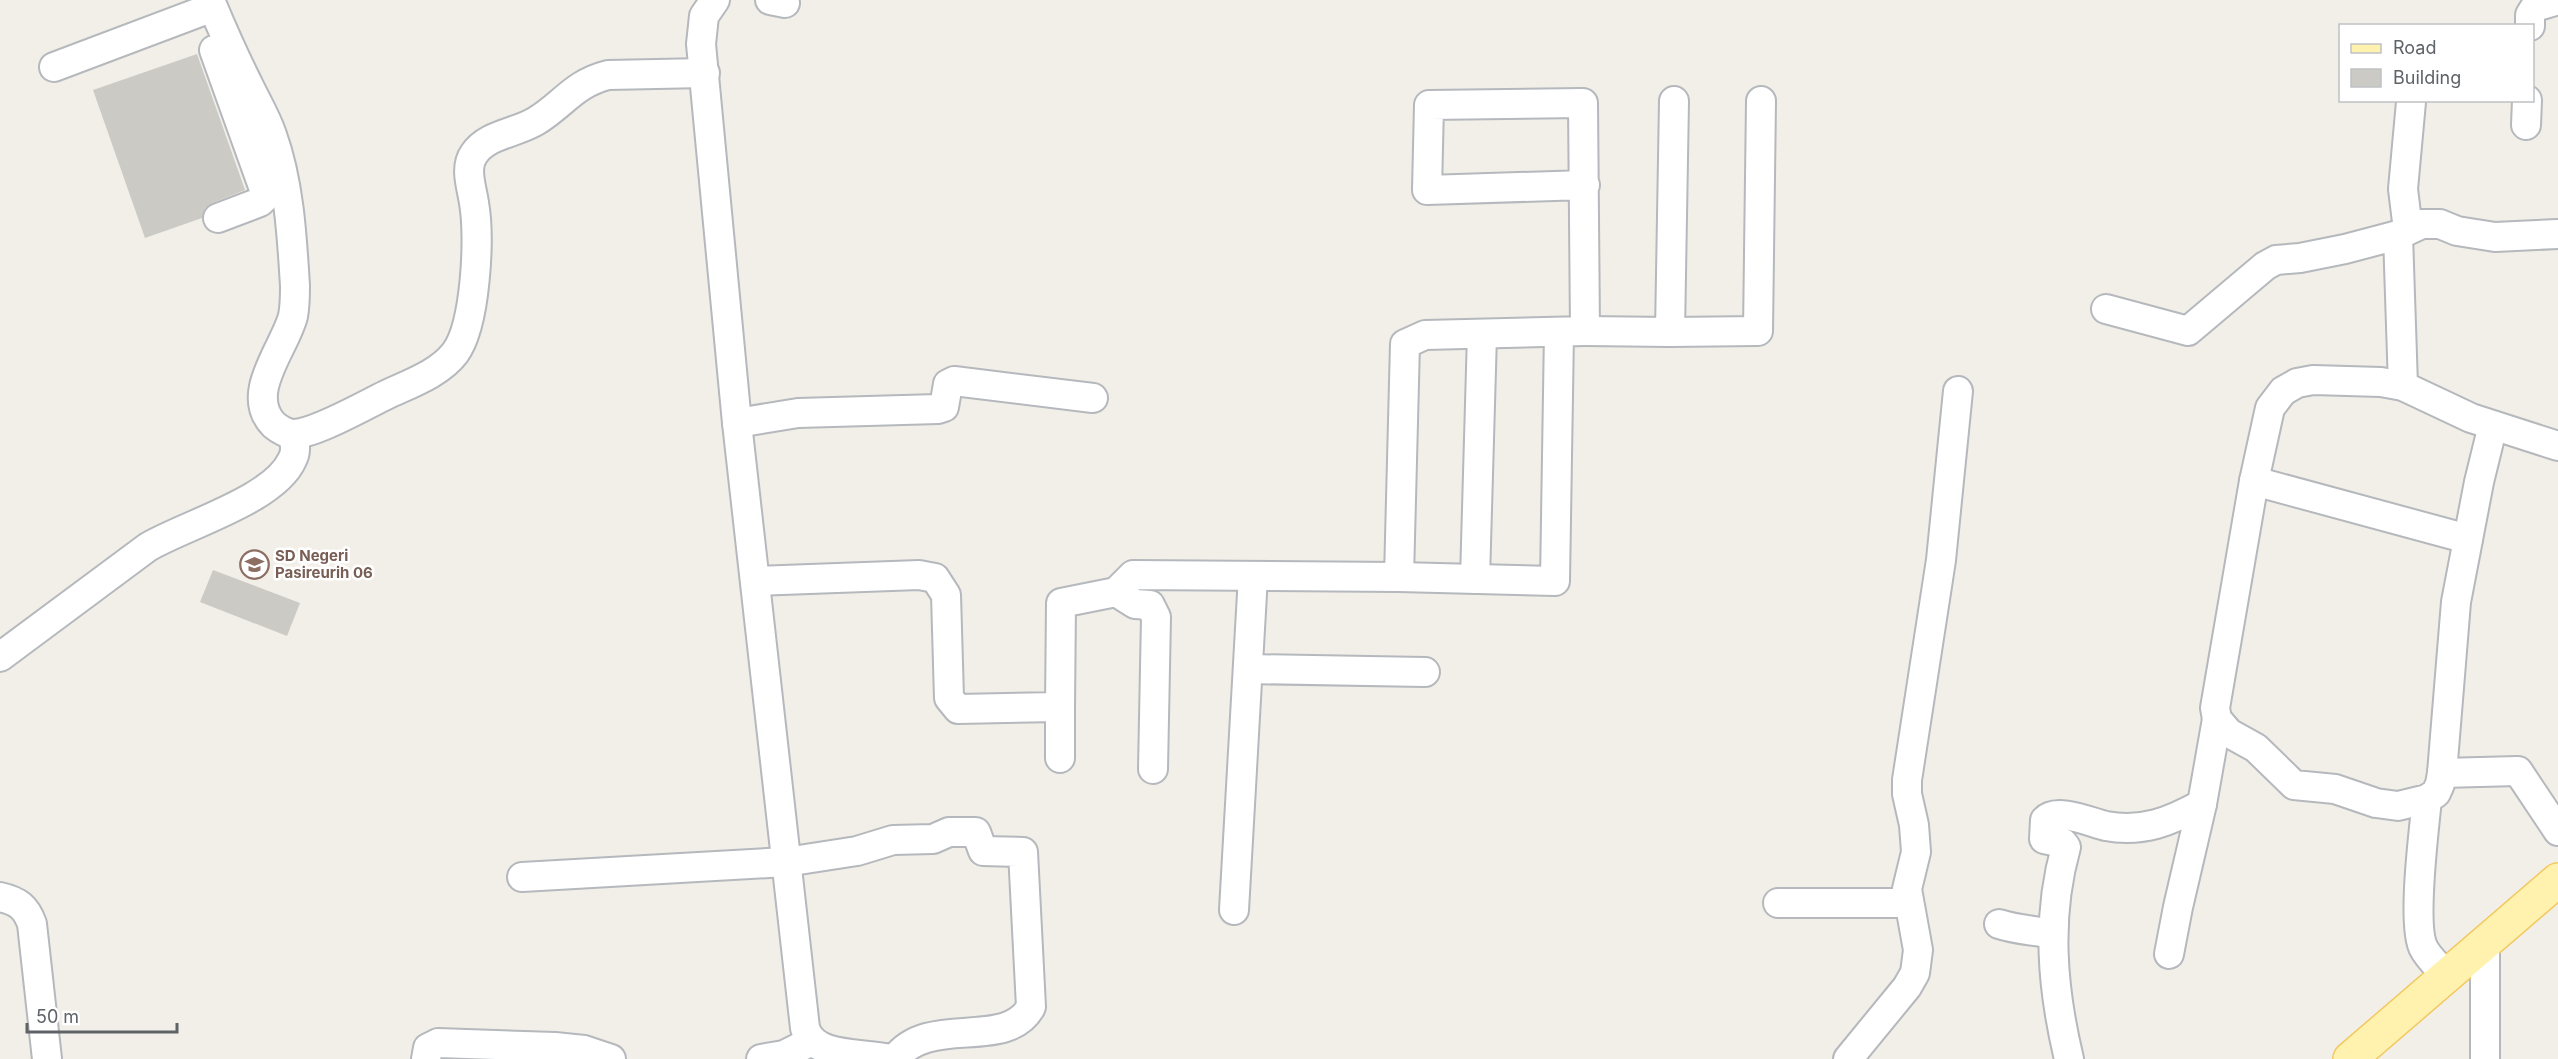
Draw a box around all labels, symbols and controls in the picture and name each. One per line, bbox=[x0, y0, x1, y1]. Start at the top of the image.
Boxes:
legend bbox=[2339, 24, 2534, 102]
text: Road bbox=[2393, 37, 2436, 58]
text: Building bbox=[2393, 67, 2461, 88]
place label: SD Negeri Pasireurih 06 bbox=[275, 546, 373, 582]
school or university icon: SD Negeri Pasireurih 06 bbox=[238, 548, 270, 580]
scale bar bbox=[27, 996, 177, 1034]
text: 50 m bbox=[36, 1006, 79, 1027]

